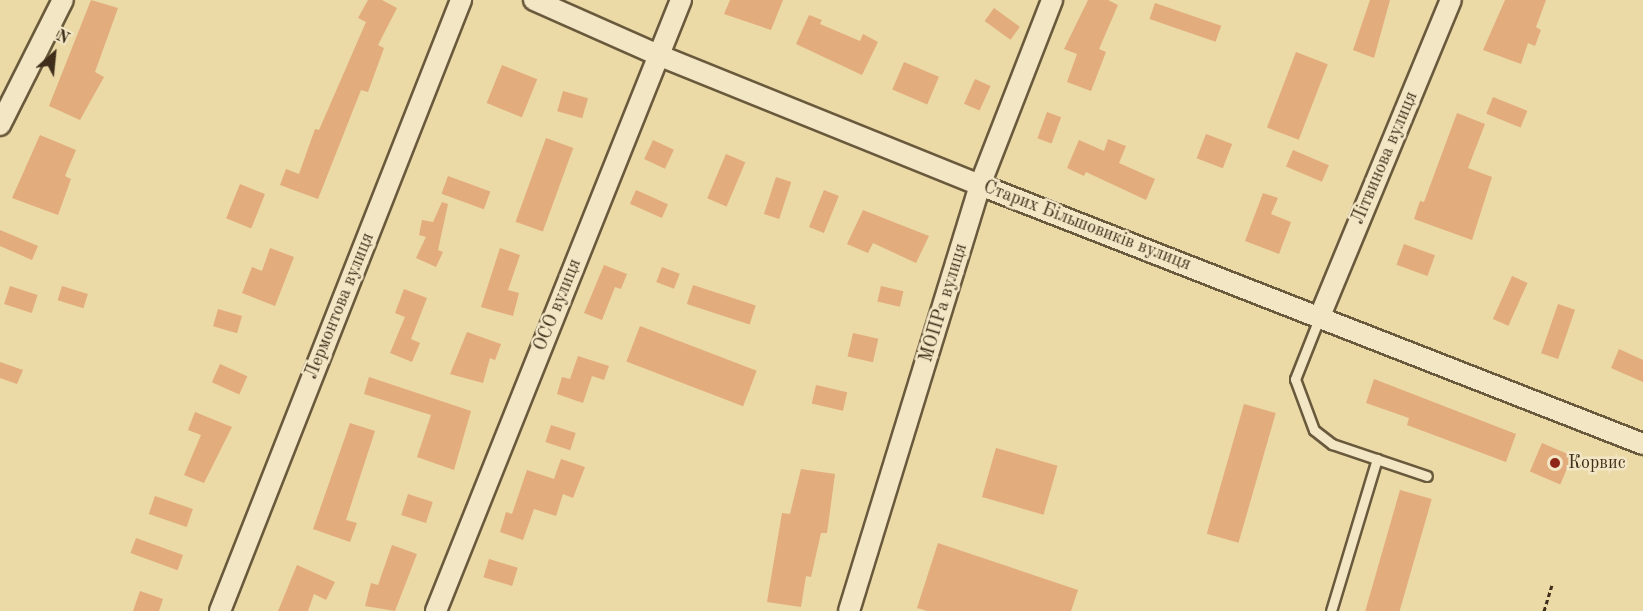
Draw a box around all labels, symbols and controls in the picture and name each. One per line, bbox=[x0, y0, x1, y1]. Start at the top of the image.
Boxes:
north arrow bbox=[24, 24, 84, 84]
text: N bbox=[53, 28, 71, 48]
street label: Літвинова вулиця bbox=[1347, 88, 1423, 228]
street label: Старих Більшовиків вулиця bbox=[980, 176, 1194, 276]
street label: Лермонтова вулиця bbox=[301, 230, 379, 382]
street label: МОПРа вулиця bbox=[916, 241, 972, 365]
street label: ОСО вулиця bbox=[530, 256, 586, 354]
place label: Корвис bbox=[1568, 452, 1626, 474]
marker: Корвис bbox=[1546, 454, 1564, 472]

